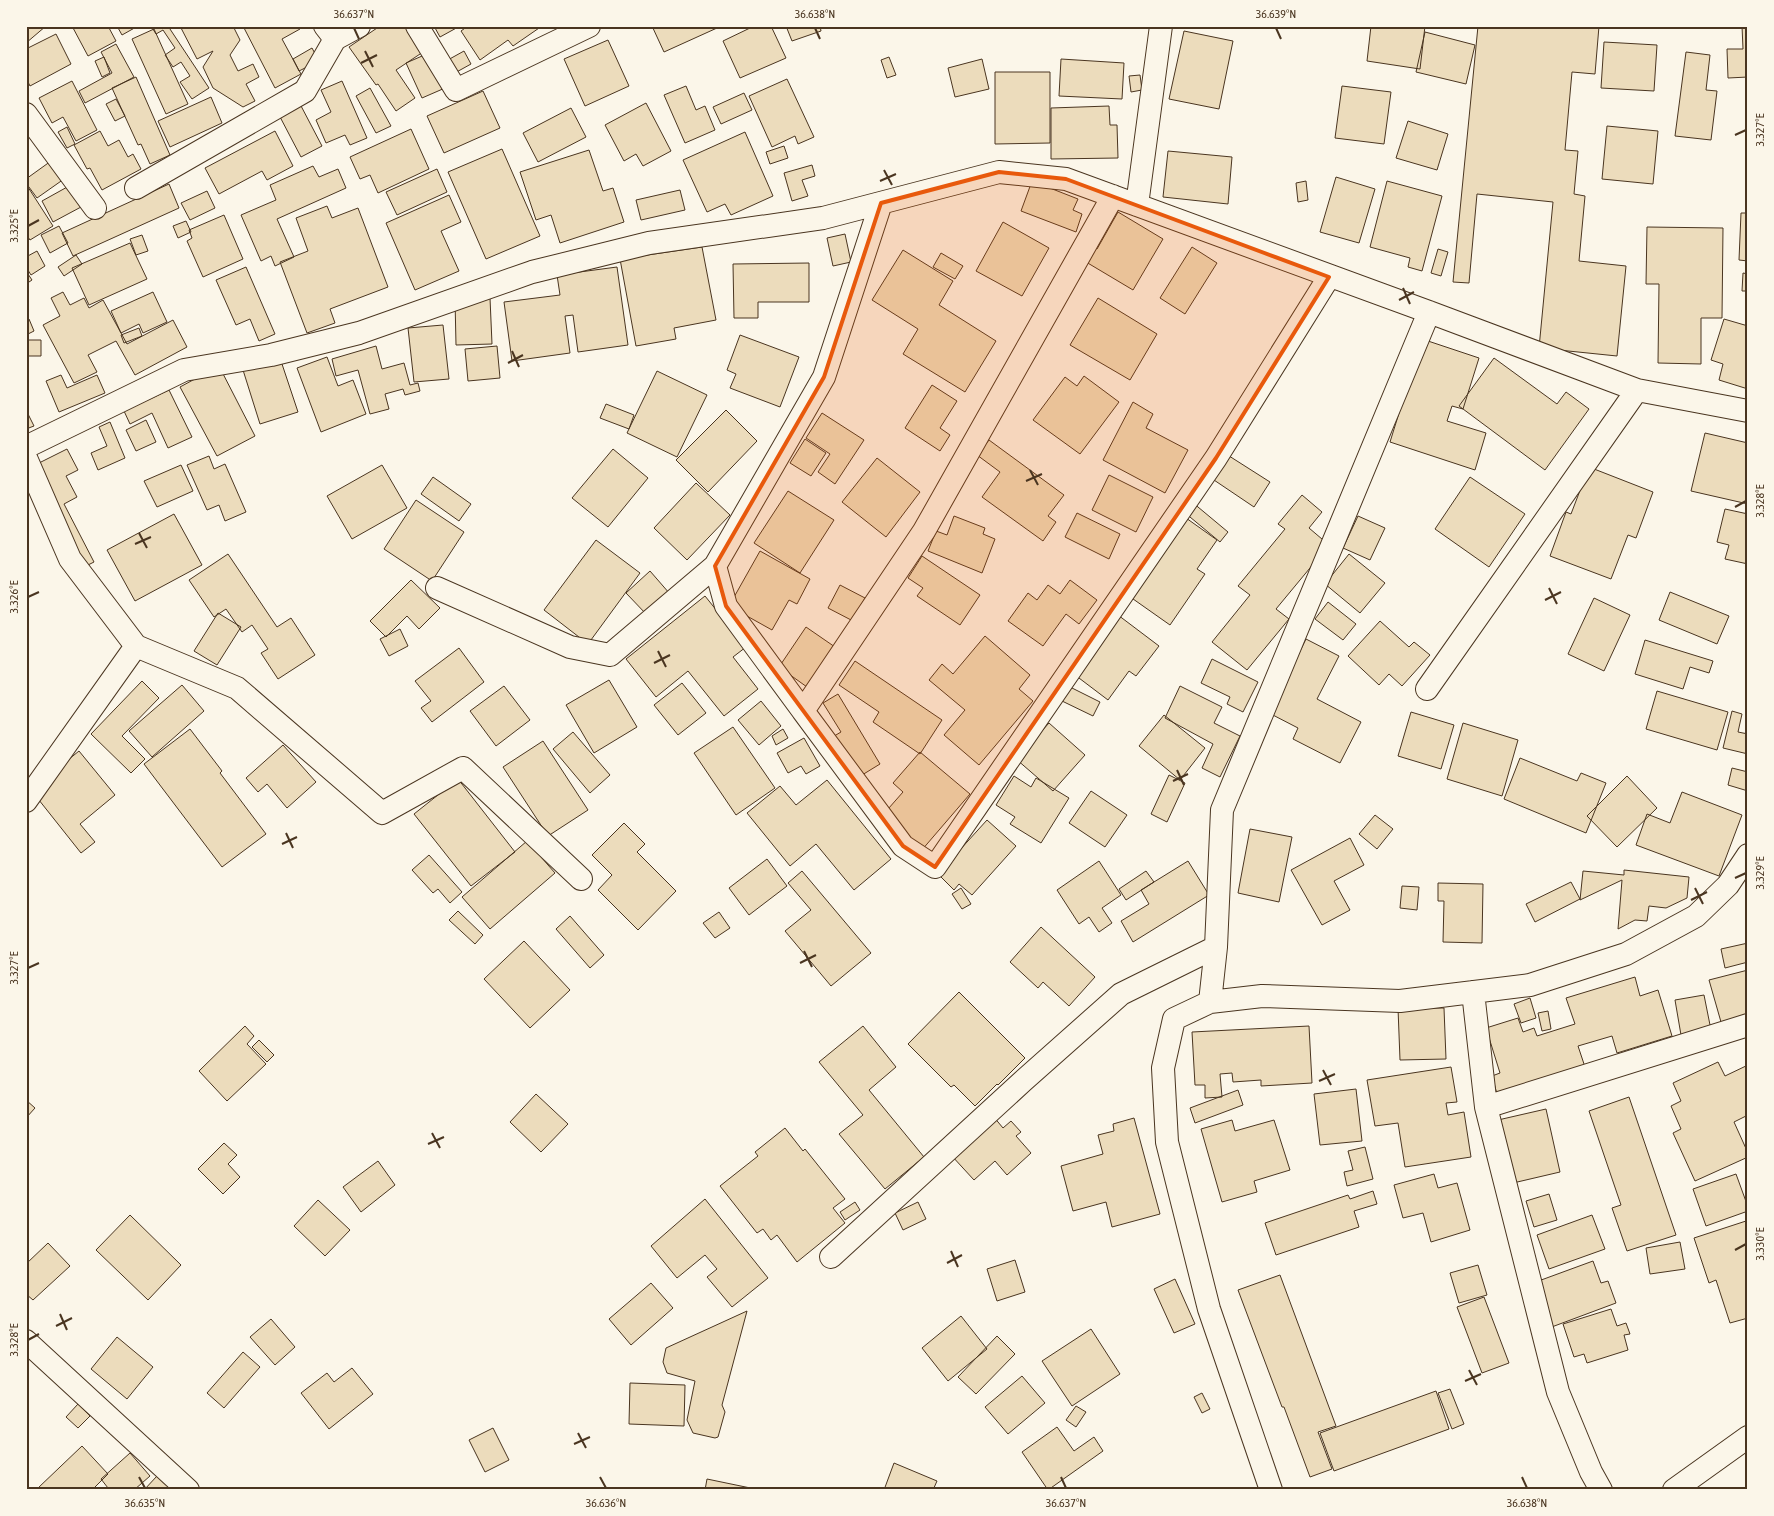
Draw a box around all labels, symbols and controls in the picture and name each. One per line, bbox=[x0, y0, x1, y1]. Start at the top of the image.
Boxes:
text: 36.637°N bbox=[334, 7, 374, 21]
text: 36.638°N bbox=[795, 7, 835, 21]
text: 36.639°N bbox=[1256, 7, 1296, 21]
text: 3.327°E bbox=[1753, 113, 1767, 147]
text: 3.325°E bbox=[7, 209, 21, 243]
text: 3.328°E bbox=[1753, 484, 1767, 518]
text: 3.326°E bbox=[7, 580, 21, 614]
text: 3.329°E bbox=[1753, 856, 1767, 890]
text: 3.327°E bbox=[7, 951, 21, 985]
text: 3.330°E bbox=[1753, 1227, 1767, 1261]
text: 3.328°E bbox=[7, 1323, 21, 1357]
text: 36.635°N bbox=[125, 1496, 165, 1510]
text: 36.636°N bbox=[586, 1496, 626, 1510]
text: 36.637°N bbox=[1046, 1496, 1086, 1510]
text: 36.638°N bbox=[1507, 1496, 1547, 1510]

